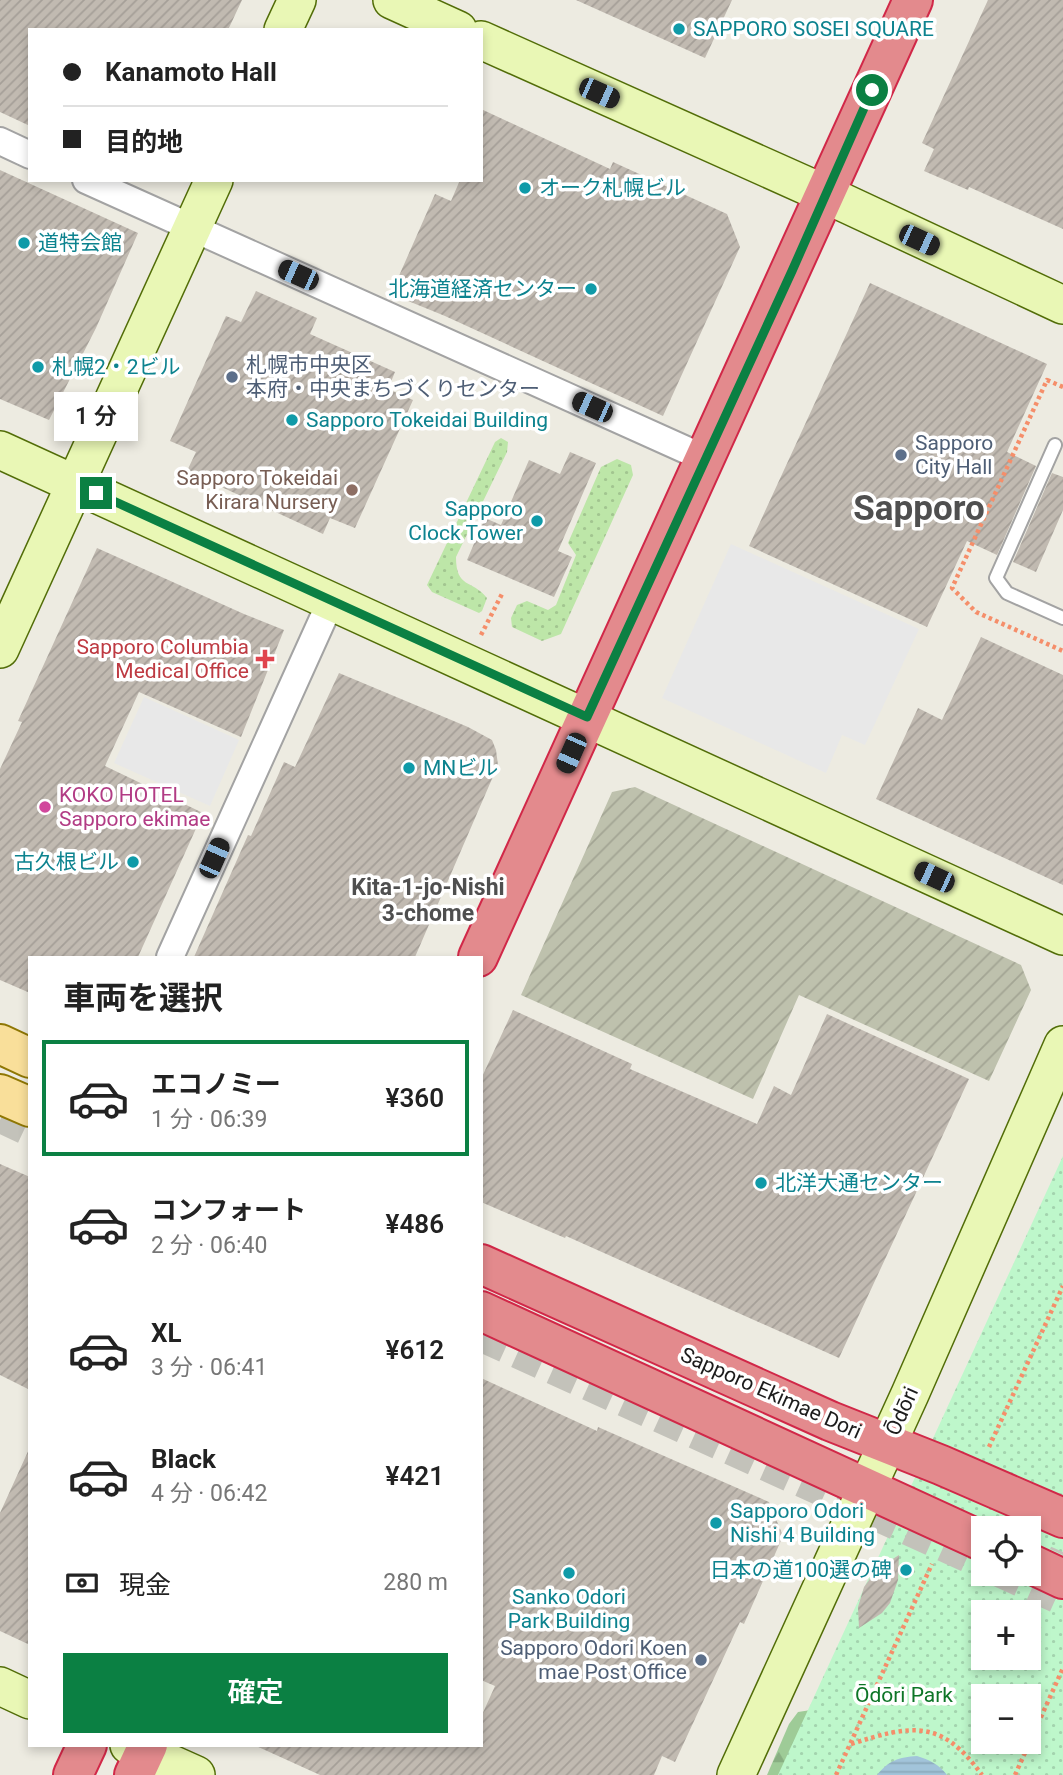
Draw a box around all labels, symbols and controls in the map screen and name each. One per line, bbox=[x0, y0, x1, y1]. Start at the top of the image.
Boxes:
place label: SAPPORO SOSEI SQUARE bbox=[693, 17, 934, 41]
marker: SAPPORO SOSEI SQUARE bbox=[671, 21, 687, 37]
text: Kanamoto Hall bbox=[105, 57, 277, 87]
route start bbox=[856, 74, 888, 106]
car bbox=[576, 75, 623, 111]
text: 目的地 bbox=[105, 127, 183, 157]
place label: オーク札幌ビル bbox=[539, 176, 686, 200]
marker: オーク札幌ビル bbox=[517, 180, 533, 196]
car bbox=[896, 222, 943, 258]
place label: 道特会館 bbox=[38, 231, 122, 255]
marker: 道特会館 bbox=[16, 235, 32, 251]
car bbox=[275, 257, 322, 293]
place label: 北海道経済センター bbox=[388, 277, 577, 301]
marker: 北海道経済センター bbox=[583, 281, 599, 297]
place label: 札幌市中央区 本府・中央まちづくりセンター bbox=[246, 353, 540, 401]
place label: 札幌2・2ビル bbox=[52, 355, 181, 379]
marker: 札幌2・2ビル bbox=[30, 359, 46, 375]
marker: 札幌市中央区 本府・中央まちづくりセンター bbox=[224, 369, 240, 385]
car bbox=[569, 389, 616, 425]
callout: 1 分 bbox=[54, 392, 138, 440]
text: 1 分 bbox=[75, 403, 117, 430]
place label: Sapporo Tokeidai Building bbox=[306, 408, 548, 432]
marker: Sapporo Tokeidai Building bbox=[284, 412, 300, 428]
place label: Sapporo City Hall bbox=[915, 431, 993, 479]
marker: Sapporo City Hall bbox=[893, 447, 909, 463]
place label: Sapporo Tokeidai Kirara Nursery bbox=[176, 466, 338, 514]
route end bbox=[80, 477, 112, 509]
marker: Sapporo Tokeidai Kirara Nursery bbox=[344, 482, 360, 498]
district label: Sapporo bbox=[853, 488, 985, 529]
place label: Sapporo Clock Tower bbox=[408, 497, 523, 545]
marker: Sapporo Clock Tower bbox=[529, 513, 545, 529]
place label: Sapporo Columbia Medical Office bbox=[76, 635, 249, 683]
marker: Sapporo Columbia Medical Office bbox=[255, 649, 275, 669]
car bbox=[553, 730, 590, 776]
place label: MNビル bbox=[423, 756, 498, 780]
marker: MNビル bbox=[401, 760, 417, 776]
place label: KOKO HOTEL Sapporo ekimae bbox=[59, 783, 210, 831]
marker: KOKO HOTEL Sapporo ekimae bbox=[37, 799, 53, 815]
car bbox=[196, 835, 233, 881]
place label: 古久根ビル bbox=[14, 850, 119, 874]
marker: 古久根ビル bbox=[125, 854, 141, 870]
car bbox=[911, 859, 958, 895]
district label: Kita-1-jo-Nishi 3-chome bbox=[351, 874, 505, 927]
text: 車両を選択 bbox=[63, 979, 223, 1017]
icon: car bbox=[67, 1067, 130, 1130]
text: エコノミー bbox=[151, 1069, 281, 1099]
text: ¥360 bbox=[386, 1083, 444, 1113]
text: 1 分 · 06:39 bbox=[151, 1106, 267, 1133]
place label: 北洋大通センター bbox=[775, 1171, 943, 1195]
marker: 北洋大通センター bbox=[753, 1175, 769, 1191]
icon: car bbox=[67, 1193, 130, 1256]
text: コンフォート bbox=[151, 1195, 306, 1225]
text: ¥486 bbox=[386, 1209, 444, 1239]
text: 2 分 · 06:40 bbox=[151, 1232, 267, 1259]
text: XL bbox=[151, 1318, 182, 1348]
icon: car bbox=[67, 1319, 130, 1382]
text: ¥612 bbox=[386, 1335, 444, 1365]
street label: Sapporo Ekimae Dori bbox=[677, 1342, 865, 1444]
text: 3 分 · 06:41 bbox=[151, 1354, 267, 1381]
street label: Ōdōri bbox=[881, 1383, 923, 1439]
text: Black bbox=[151, 1444, 216, 1474]
icon: car bbox=[67, 1445, 130, 1508]
text: ¥421 bbox=[386, 1461, 444, 1491]
text: 4 分 · 06:42 bbox=[151, 1480, 267, 1507]
place label: Sapporo Odori Nishi 4 Building bbox=[730, 1499, 875, 1547]
marker: Sapporo Odori Nishi 4 Building bbox=[708, 1515, 724, 1531]
map controls bbox=[971, 1516, 1041, 1754]
button: locate bbox=[971, 1516, 1041, 1586]
place label: 日本の道100選の碑 bbox=[710, 1558, 892, 1582]
marker: 日本の道100選の碑 bbox=[898, 1562, 914, 1578]
icon: cash bbox=[63, 1564, 101, 1602]
marker: Sanko Odori Park Building bbox=[561, 1565, 577, 1581]
text: 280 m bbox=[383, 1569, 448, 1596]
text: 現金 bbox=[119, 1570, 171, 1600]
place label: Sanko Odori Park Building bbox=[508, 1585, 630, 1633]
button: + bbox=[971, 1600, 1041, 1670]
place label: Sapporo Odori Koen mae Post Office bbox=[500, 1636, 687, 1684]
marker: Sapporo Odori Koen mae Post Office bbox=[693, 1652, 709, 1668]
button: 確定 bbox=[63, 1653, 448, 1733]
park label: Ōdōri Park bbox=[855, 1683, 953, 1707]
button: − bbox=[971, 1684, 1041, 1754]

